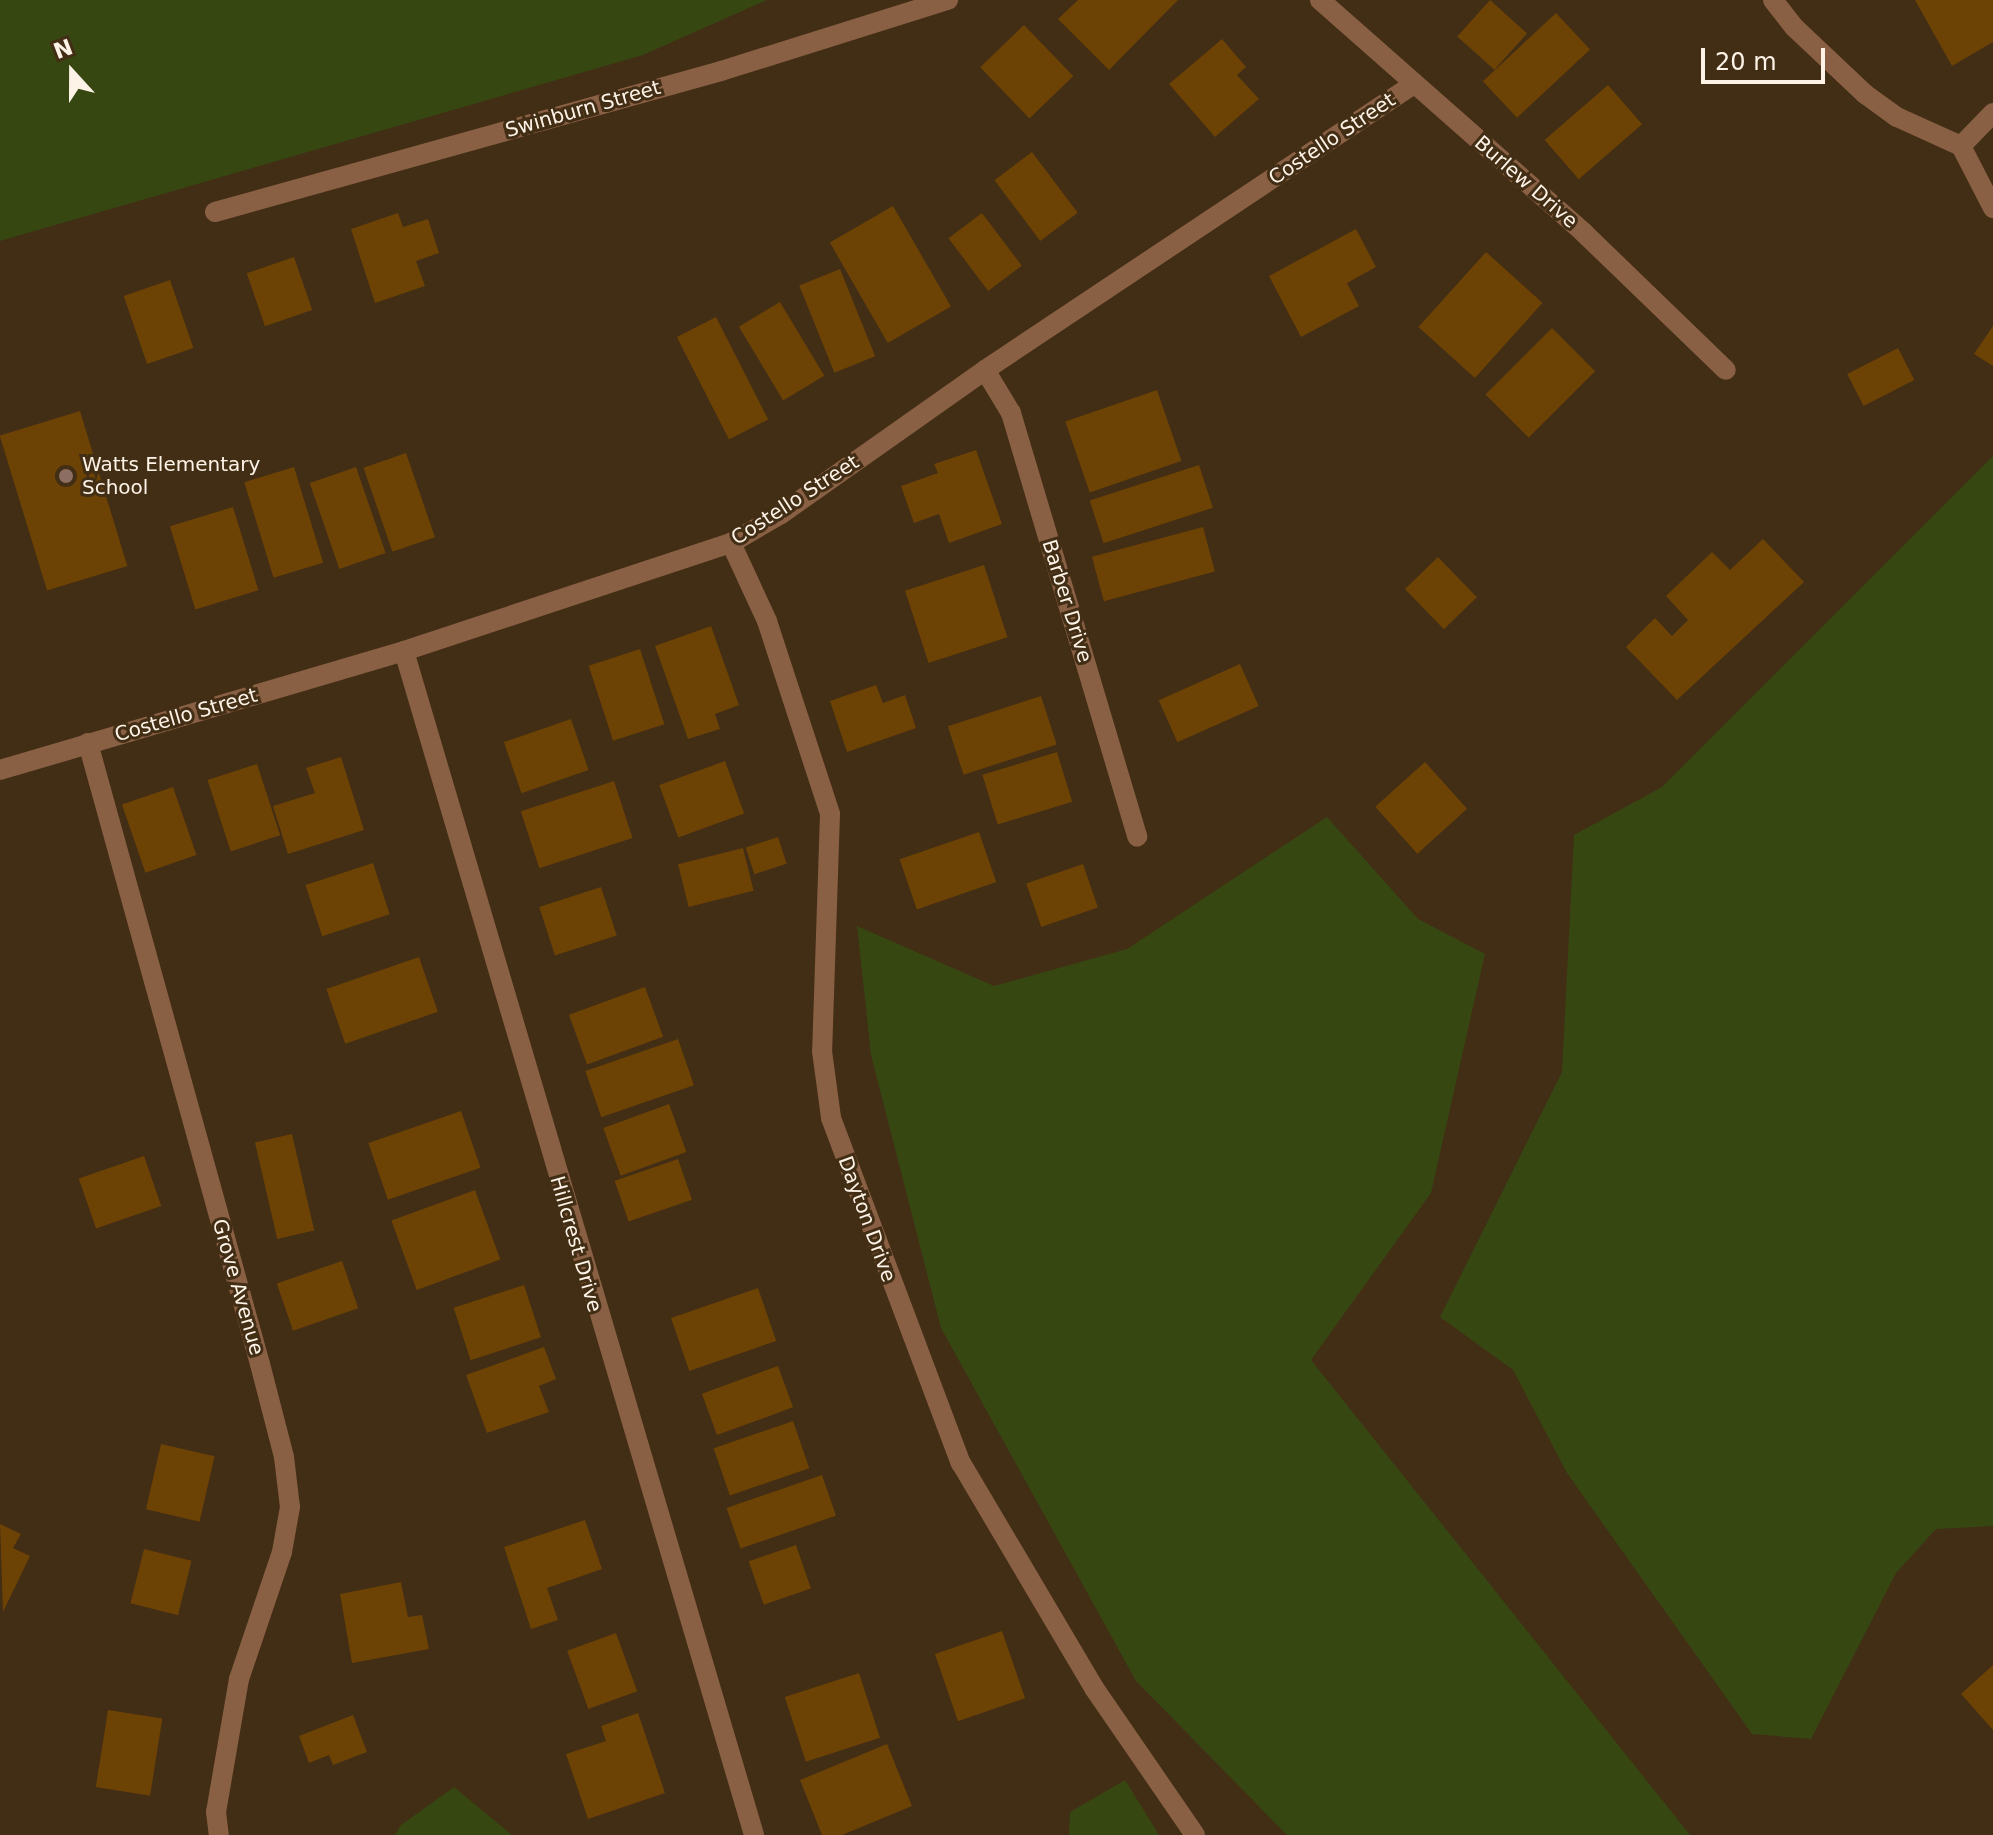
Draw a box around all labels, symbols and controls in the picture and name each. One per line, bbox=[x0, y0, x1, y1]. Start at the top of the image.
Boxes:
north arrow bbox=[32, 32, 112, 112]
scale bar bbox=[1705, 32, 1829, 82]
text: N bbox=[50, 34, 76, 64]
text: 20 m bbox=[1715, 48, 1777, 76]
street label: Swinburn Street bbox=[503, 75, 663, 143]
street label: Costello Street bbox=[1264, 88, 1400, 190]
street label: Burlew Drive bbox=[1470, 131, 1582, 233]
street label: Costello Street bbox=[727, 450, 863, 550]
place label: Watts Elementary School bbox=[82, 452, 260, 499]
marker: Watts Elementary School bbox=[57, 467, 75, 485]
street label: Barber Drive bbox=[1037, 537, 1097, 665]
street label: Costello Street bbox=[112, 683, 260, 747]
street label: Dayton Drive bbox=[833, 1153, 901, 1285]
street label: Hillcrest Drive bbox=[545, 1173, 607, 1315]
street label: Grove Avenue bbox=[207, 1216, 269, 1358]

